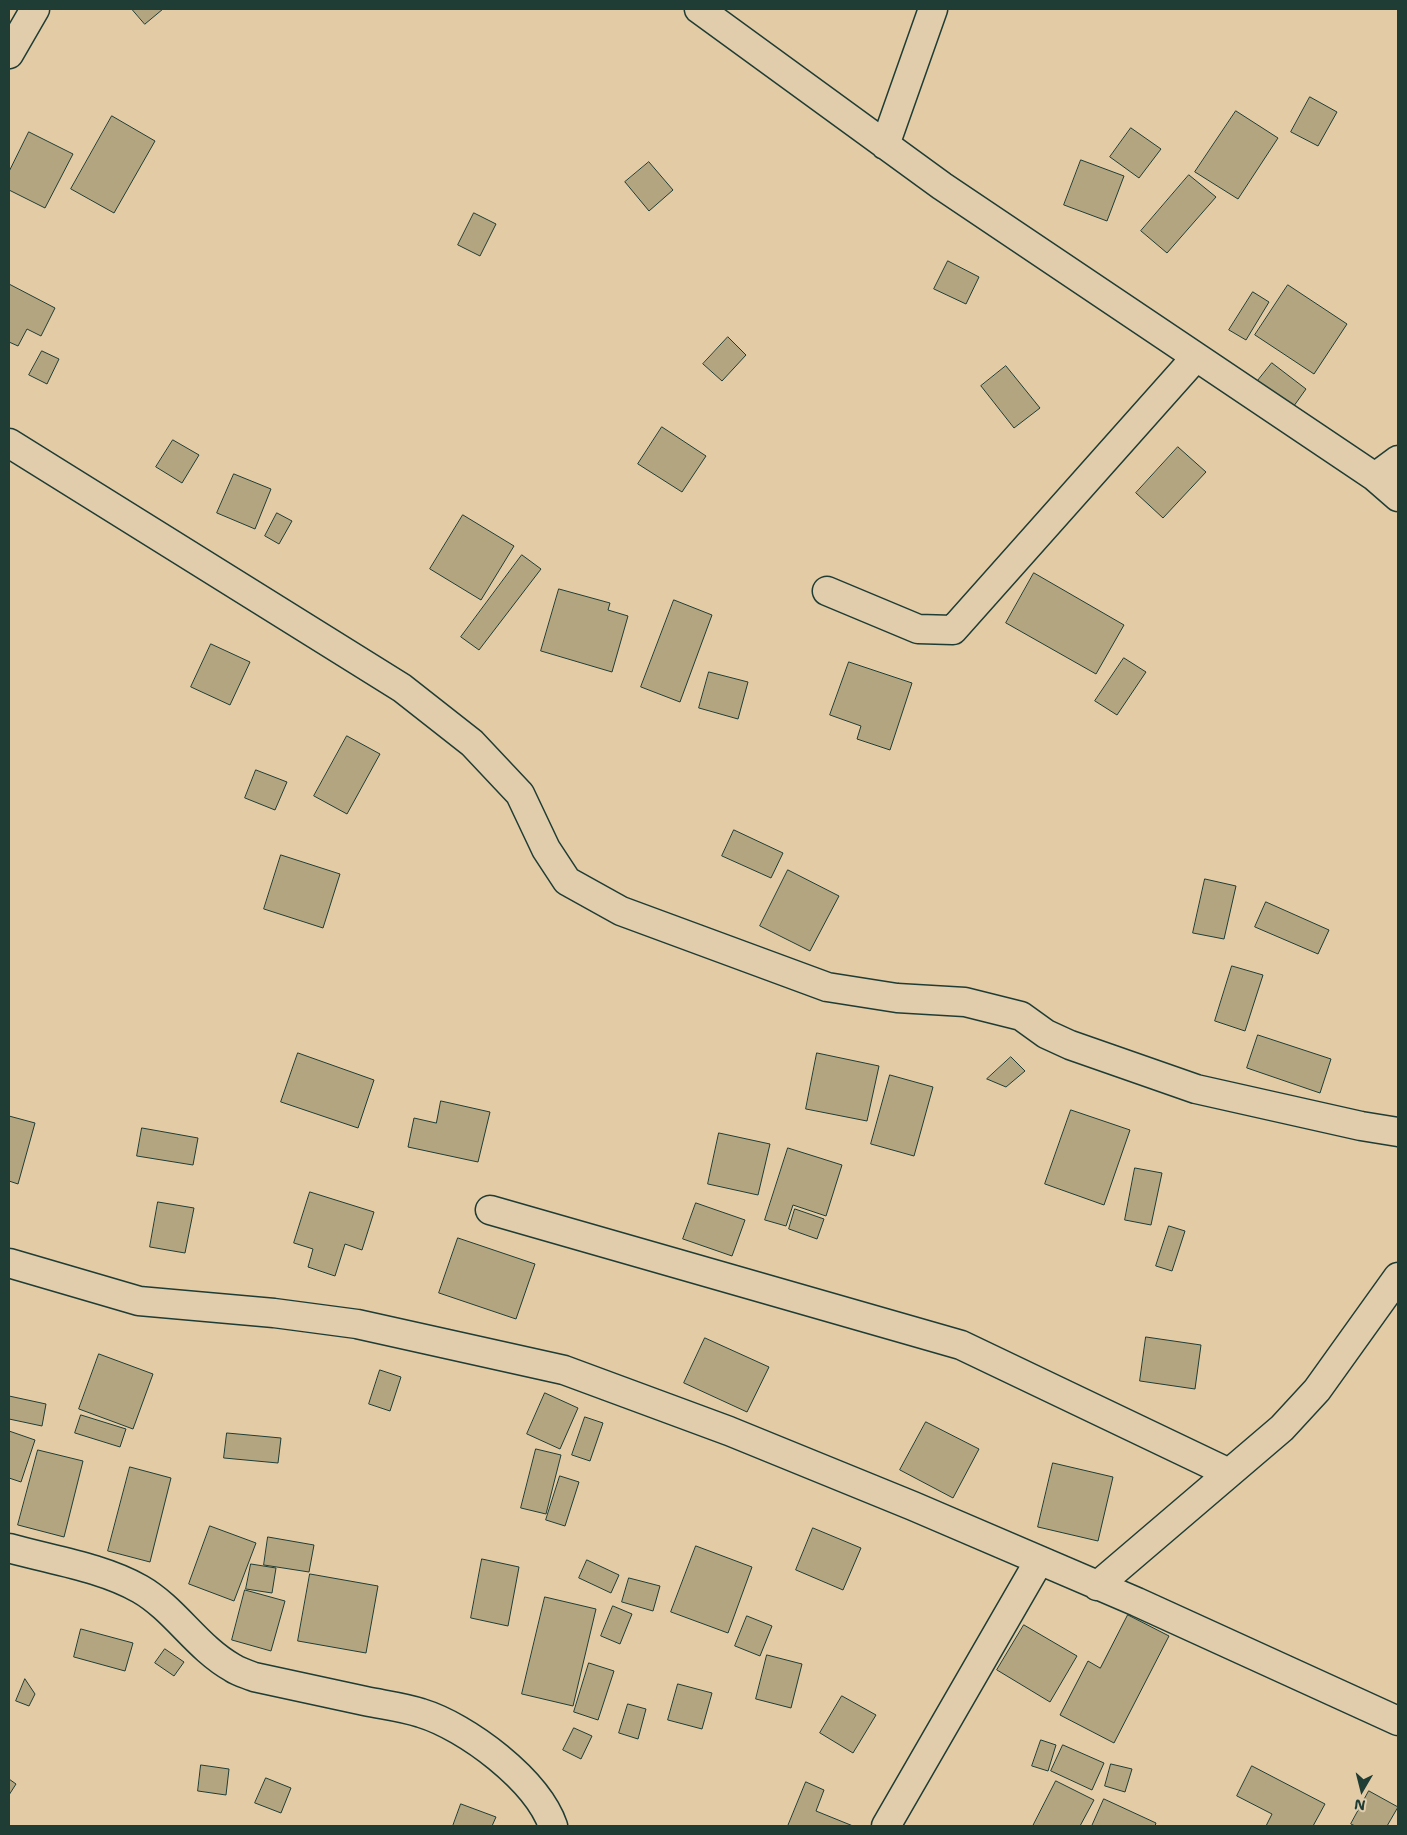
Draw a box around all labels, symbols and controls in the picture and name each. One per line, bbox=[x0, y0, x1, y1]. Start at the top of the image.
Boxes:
north arrow bbox=[1337, 1765, 1387, 1815]
text: N bbox=[1353, 1795, 1367, 1815]

